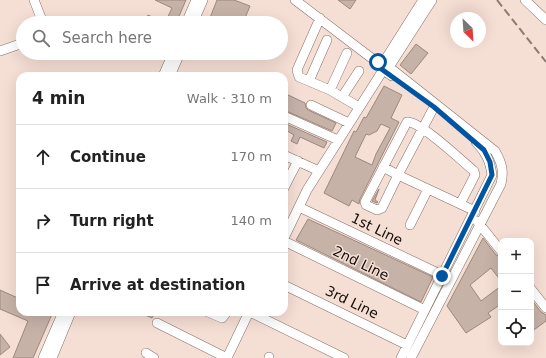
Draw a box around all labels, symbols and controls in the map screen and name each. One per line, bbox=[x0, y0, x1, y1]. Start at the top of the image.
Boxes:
north arrow bbox=[450, 12, 486, 48]
search box bbox=[16, 16, 288, 60]
icon: search bbox=[30, 27, 52, 49]
text: Search here bbox=[62, 29, 152, 47]
route start bbox=[369, 53, 387, 71]
text: 4 min bbox=[32, 88, 85, 108]
text: Walk · 310 m bbox=[187, 91, 272, 106]
icon: ahead bbox=[32, 146, 54, 168]
text: Continue bbox=[70, 148, 146, 166]
text: 170 m bbox=[230, 149, 272, 164]
icon: right bbox=[32, 210, 54, 232]
street label: 1st Line bbox=[349, 210, 405, 248]
text: Turn right bbox=[70, 212, 154, 230]
text: 140 m bbox=[230, 213, 272, 228]
map controls bbox=[498, 238, 534, 346]
button: + bbox=[498, 238, 534, 274]
street label: 2nd Line bbox=[330, 243, 392, 283]
route end bbox=[433, 267, 451, 285]
icon: arrive bbox=[32, 274, 54, 296]
button: − bbox=[498, 274, 534, 310]
text: Arrive at destination bbox=[70, 276, 245, 294]
street label: 3rd Line bbox=[323, 282, 381, 322]
button: locate bbox=[498, 310, 534, 346]

